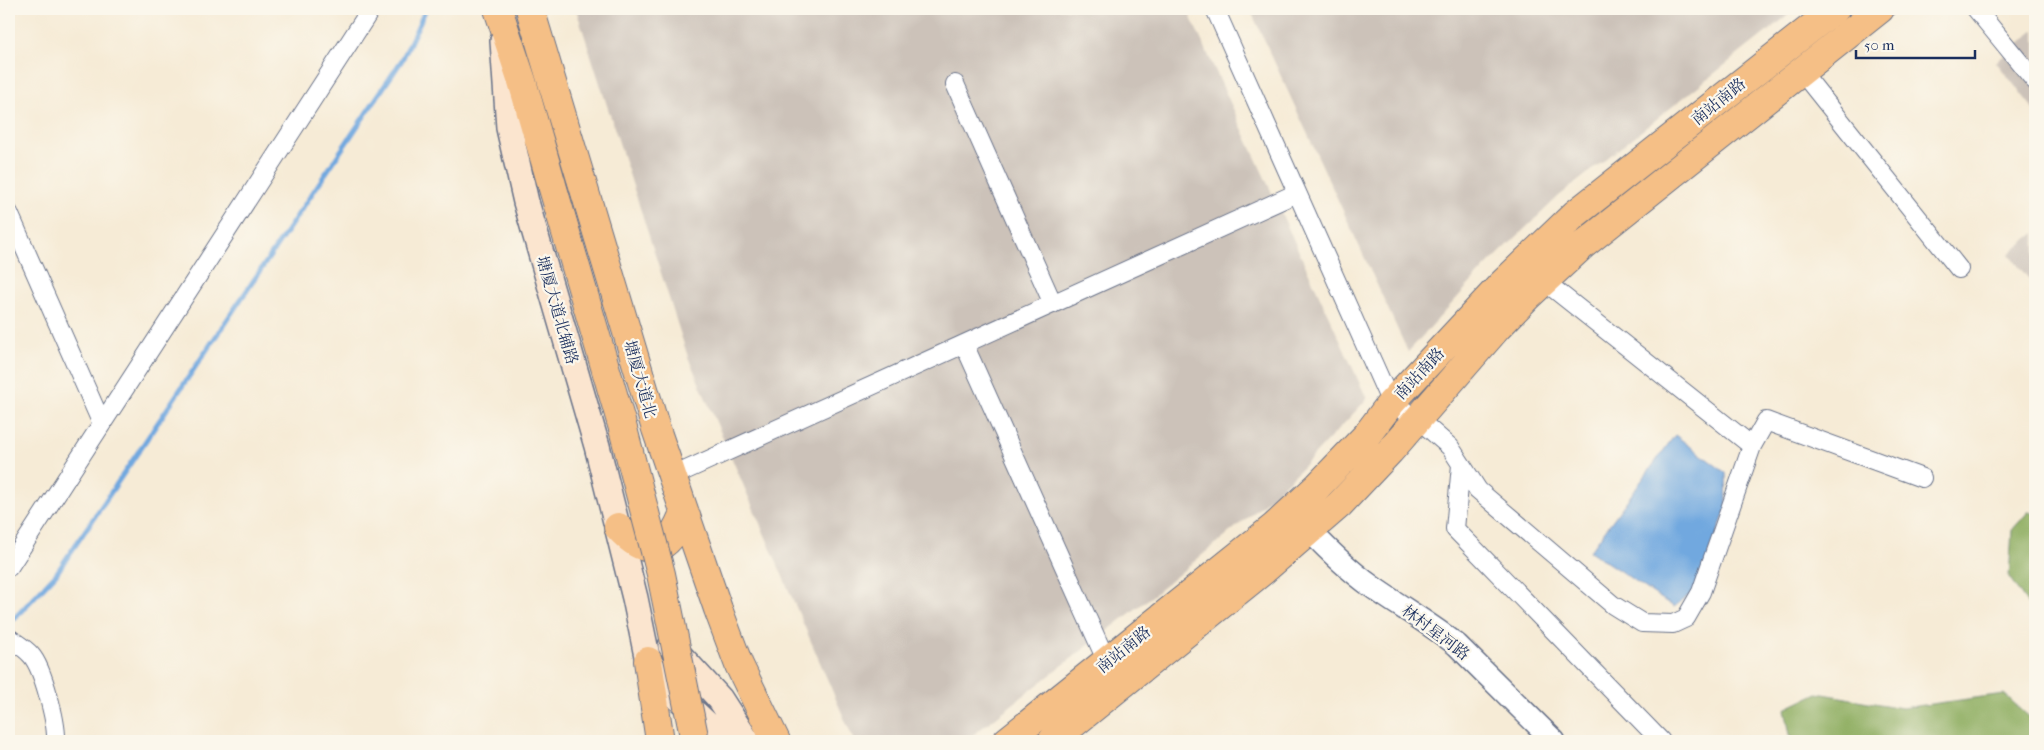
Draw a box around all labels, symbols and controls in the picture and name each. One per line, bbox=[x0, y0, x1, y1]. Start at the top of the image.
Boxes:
scale bar bbox=[1856, 28, 1975, 60]
text: 50 m bbox=[1864, 36, 1895, 54]
street label: 南站南路 bbox=[1687, 74, 1749, 129]
street label: 塘厦大道北辅路 bbox=[533, 254, 582, 367]
street label: 塘厦大道北 bbox=[620, 338, 661, 420]
street label: 南站南路 bbox=[1391, 343, 1448, 403]
street label: 林村星河路 bbox=[1398, 601, 1473, 664]
street label: 南站南路 bbox=[1092, 622, 1154, 677]

